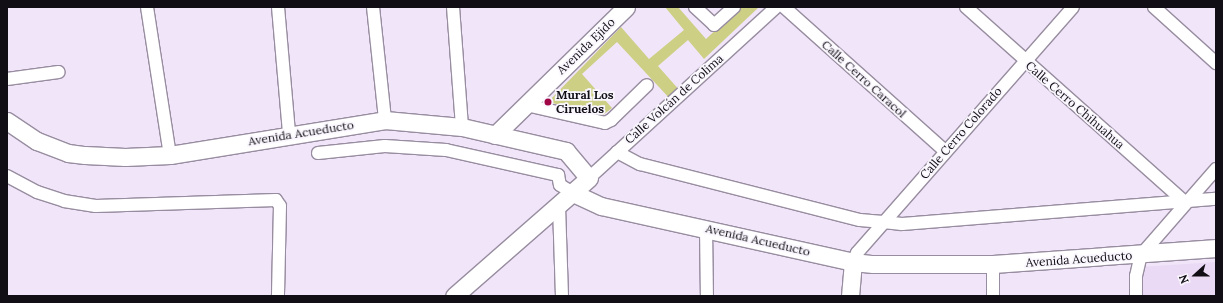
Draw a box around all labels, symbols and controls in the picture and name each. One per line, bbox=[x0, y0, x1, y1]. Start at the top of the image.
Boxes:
street label: Avenida Ejido bbox=[554, 15, 618, 77]
street label: Calle Cerro Caracol bbox=[819, 37, 909, 121]
street label: Calle Volcán de Colima bbox=[622, 51, 726, 147]
street label: Calle Cerro Chihuahua bbox=[1023, 58, 1127, 152]
street label: Calle Cerro Colorado bbox=[917, 84, 1005, 182]
place label: Mural Los Ciruelos bbox=[556, 88, 614, 116]
marker: Mural Los Ciruelos bbox=[543, 97, 553, 107]
street label: Avenida Acueducto bbox=[247, 118, 355, 148]
street label: Avenida Acueducto bbox=[704, 221, 812, 259]
street label: Avenida Acueducto bbox=[1025, 248, 1133, 270]
north arrow bbox=[1175, 255, 1215, 295]
text: N bbox=[1176, 273, 1192, 286]

